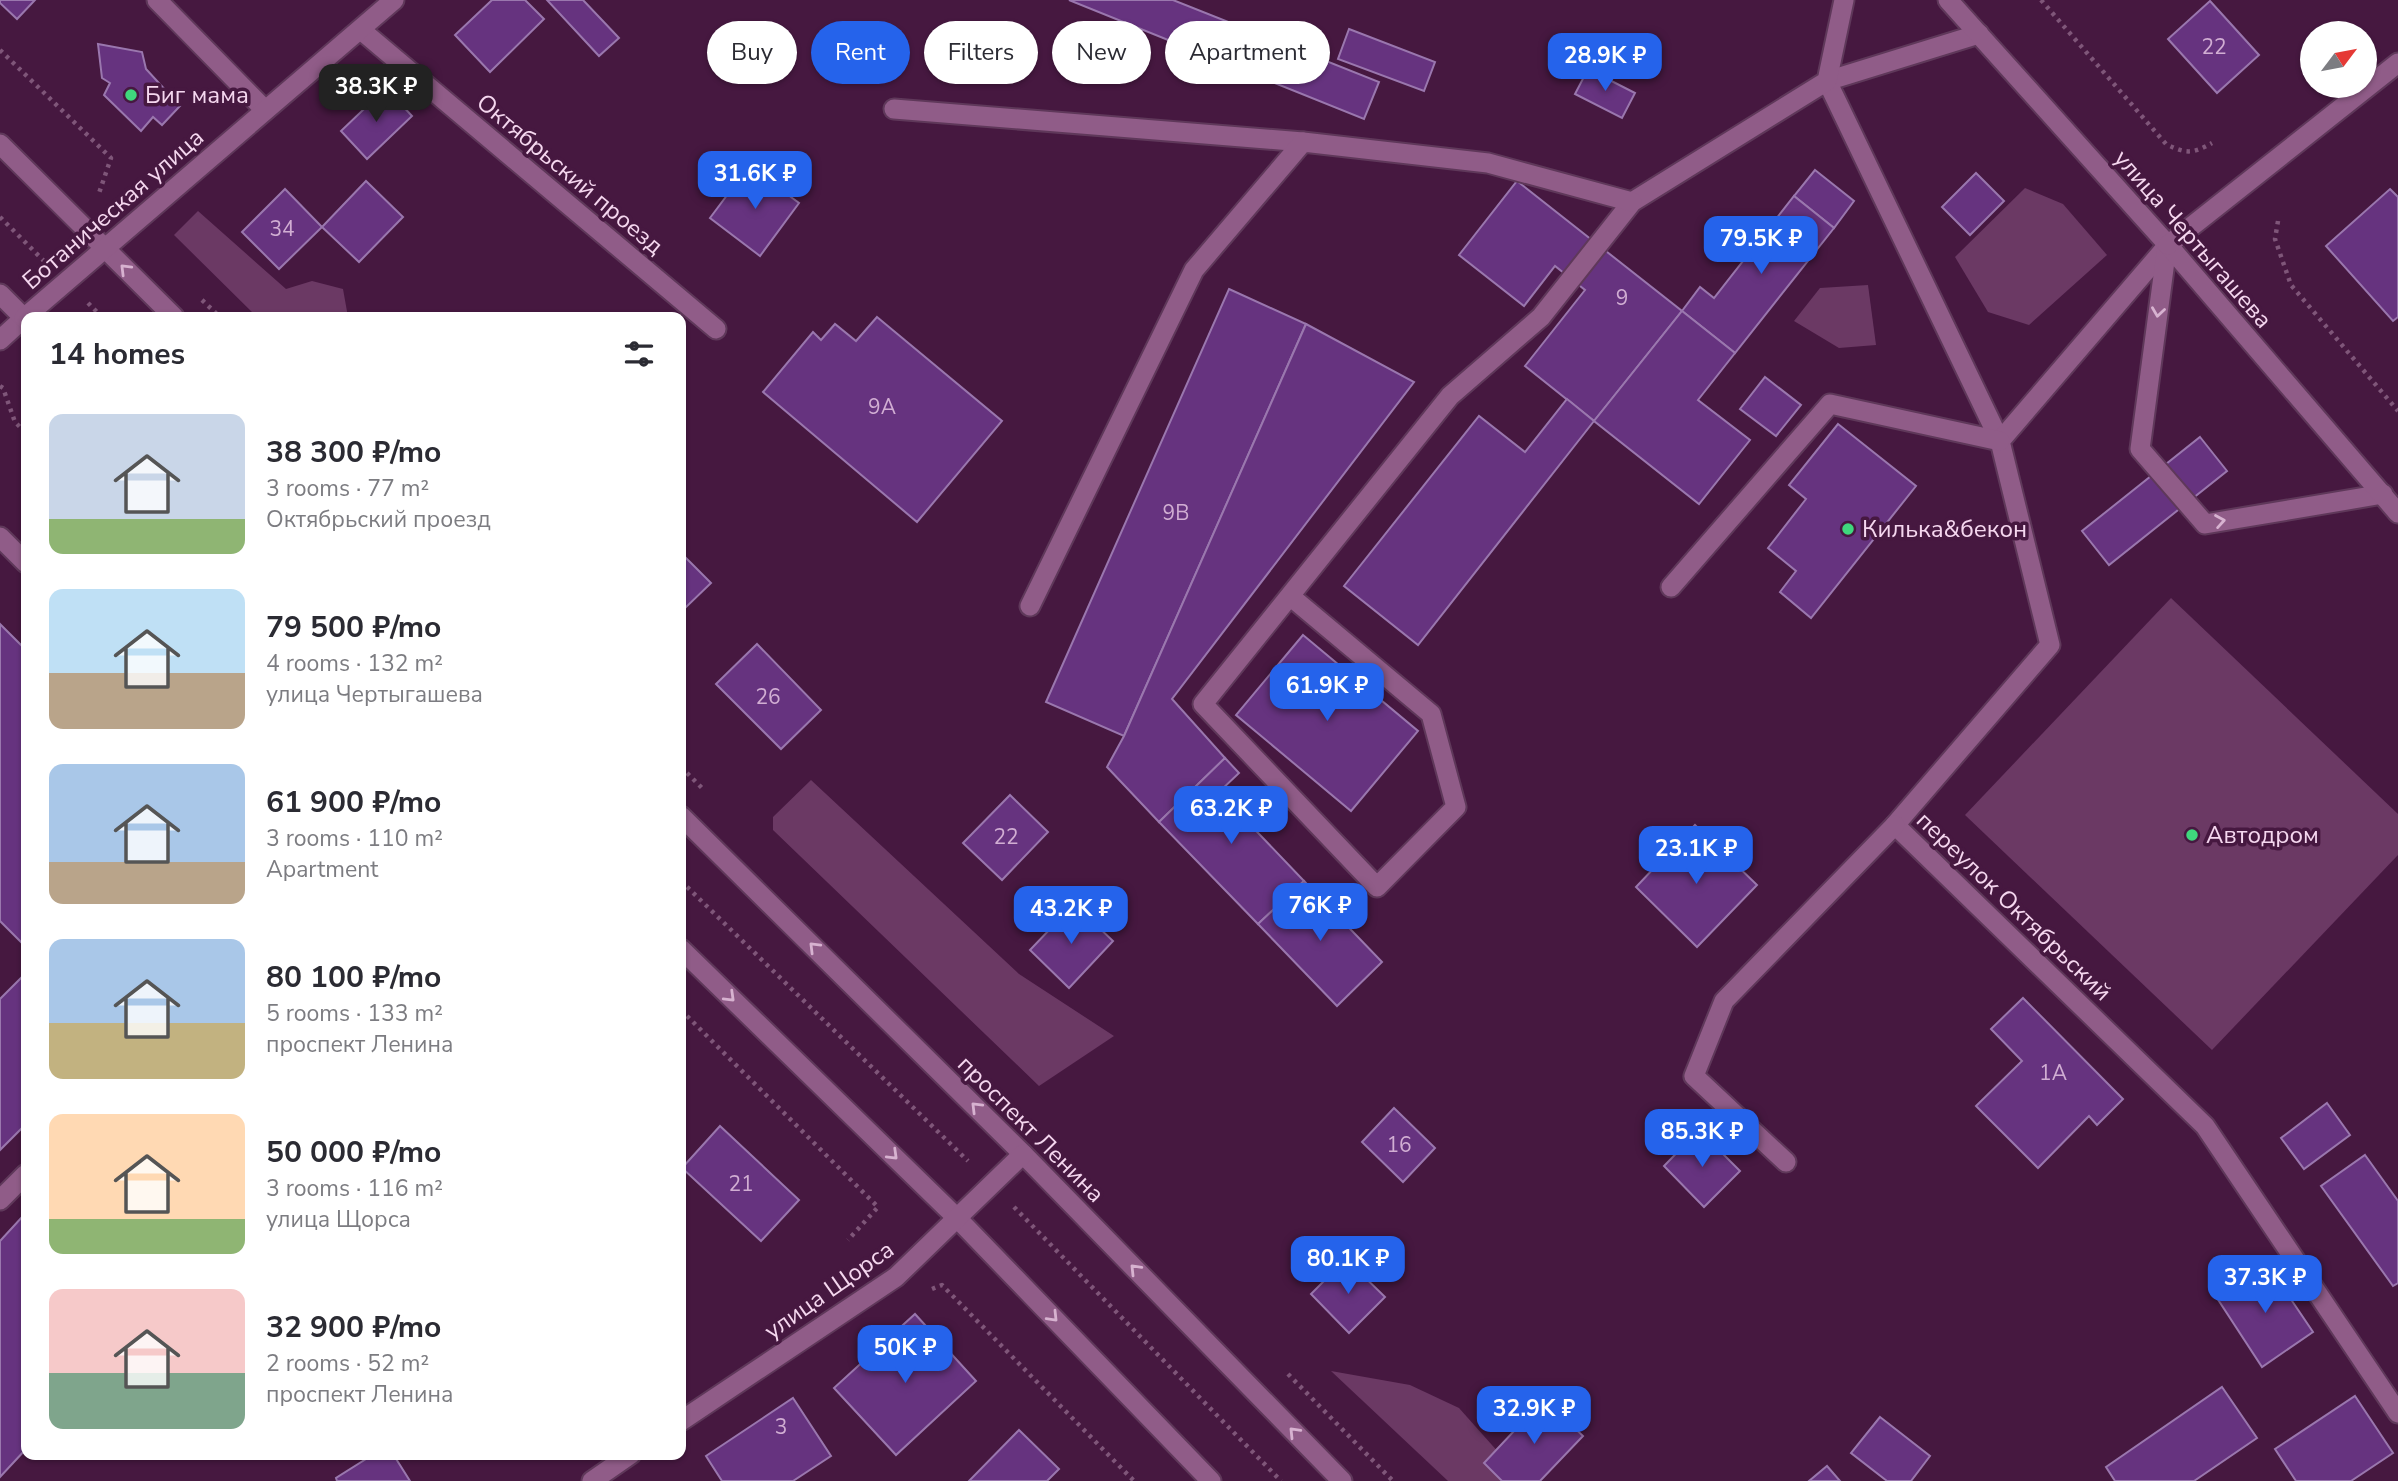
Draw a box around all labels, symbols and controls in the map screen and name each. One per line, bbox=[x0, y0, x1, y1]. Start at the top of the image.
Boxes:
chip: Buy bbox=[707, 21, 797, 84]
chip: Rent bbox=[811, 21, 910, 84]
chip: Filters bbox=[924, 21, 1038, 84]
chip: New bbox=[1052, 21, 1151, 84]
chip: Apartment bbox=[1165, 21, 1330, 84]
north arrow bbox=[2300, 21, 2376, 98]
map controls bbox=[2300, 21, 2377, 98]
house number: 22 bbox=[2201, 33, 2227, 61]
pin: 28.9K ₽ bbox=[1540, 34, 1670, 93]
text: 28.9K ₽ bbox=[1564, 40, 1646, 71]
pin: 38.3K ₽ bbox=[311, 64, 441, 124]
text: 38.3K ₽ bbox=[335, 71, 417, 102]
place label: Биг мама bbox=[145, 79, 249, 111]
street label: Октябрьский проезд bbox=[470, 86, 670, 262]
marker: Биг мама bbox=[123, 87, 139, 103]
street label: Ботаническая улица bbox=[16, 121, 210, 297]
street label: улица Чертыгашева bbox=[2107, 143, 2279, 335]
pin: 31.6K ₽ bbox=[690, 152, 820, 211]
text: 31.6K ₽ bbox=[714, 158, 796, 189]
house number: 34 bbox=[269, 215, 295, 243]
pin: 79.5K ₽ bbox=[1696, 216, 1826, 276]
text: 79.5K ₽ bbox=[1720, 223, 1802, 254]
one-way arrow bbox=[121, 264, 134, 277]
house number: 9 bbox=[1616, 284, 1628, 312]
one-way arrow bbox=[2151, 307, 2166, 318]
text: 14 homes bbox=[49, 334, 185, 375]
icon: filters bbox=[620, 335, 658, 373]
house number: 9А bbox=[868, 393, 896, 421]
text: 38 300 ₽/mo bbox=[266, 432, 441, 473]
icon: home bbox=[105, 442, 189, 526]
text: 3 rooms · 77 m² bbox=[266, 473, 429, 504]
house number: 9В bbox=[1163, 499, 1189, 527]
text: Октябрьский проезд bbox=[266, 504, 491, 535]
place label: Килька&бекон bbox=[1862, 513, 2027, 545]
one-way arrow bbox=[2214, 514, 2226, 529]
marker: Килька&бекон bbox=[1840, 521, 1856, 537]
text: 79 500 ₽/mo bbox=[266, 607, 441, 648]
icon: home bbox=[105, 617, 189, 701]
text: 4 rooms · 132 m² bbox=[266, 648, 443, 679]
pin: 61.9K ₽ bbox=[1262, 664, 1392, 723]
text: 61.9K ₽ bbox=[1286, 670, 1368, 701]
text: улица Чертыгашева bbox=[266, 679, 483, 710]
house number: 26 bbox=[755, 683, 781, 711]
text: 61 900 ₽/mo bbox=[266, 782, 441, 823]
pin: 63.2K ₽ bbox=[1166, 786, 1296, 846]
icon: home bbox=[105, 792, 189, 876]
text: 63.2K ₽ bbox=[1190, 793, 1272, 824]
street label: переулок Октябрьский bbox=[1910, 804, 2118, 1008]
place label: Автодром bbox=[2206, 819, 2319, 851]
text: 3 rooms · 110 m² bbox=[266, 823, 443, 854]
house number: 22 bbox=[993, 823, 1019, 851]
pin: 23.1K ₽ bbox=[1631, 826, 1761, 886]
marker: Автодром bbox=[2184, 827, 2200, 843]
text: 23.1K ₽ bbox=[1655, 833, 1737, 864]
text: Apartment bbox=[266, 854, 378, 885]
pin: 76K ₽ bbox=[1271, 884, 1369, 943]
pin: 43.2K ₽ bbox=[1006, 886, 1136, 946]
text: 76K ₽ bbox=[1289, 890, 1351, 921]
text: 43.2K ₽ bbox=[1030, 893, 1112, 924]
one-way arrow bbox=[809, 943, 822, 956]
text: 80 100 ₽/mo bbox=[266, 957, 441, 998]
icon: home bbox=[105, 967, 189, 1051]
one-way arrow bbox=[721, 988, 734, 1001]
text: 5 rooms · 133 m² bbox=[266, 998, 443, 1029]
text: проспект Ленина bbox=[266, 1029, 453, 1060]
street label: проспект Ленина bbox=[951, 1049, 1111, 1209]
house number: 1А bbox=[2039, 1059, 2067, 1087]
one-way arrow bbox=[971, 1103, 984, 1116]
pin: 85.3K ₽ bbox=[1637, 1110, 1767, 1169]
text: 85.3K ₽ bbox=[1661, 1116, 1743, 1147]
house number: 16 bbox=[1386, 1131, 1412, 1159]
text: 50 000 ₽/mo bbox=[266, 1132, 441, 1173]
icon: home bbox=[105, 1142, 189, 1226]
one-way arrow bbox=[885, 1147, 898, 1160]
house number: 21 bbox=[728, 1170, 754, 1198]
text: 3 rooms · 116 m² bbox=[266, 1173, 443, 1204]
text: улица Щорса bbox=[266, 1204, 411, 1235]
street label: улица Щорса bbox=[758, 1233, 900, 1347]
pin: 80.1K ₽ bbox=[1283, 1236, 1413, 1296]
text: 80.1K ₽ bbox=[1307, 1243, 1389, 1274]
pin: 37.3K ₽ bbox=[2200, 1256, 2330, 1315]
text: 37.3K ₽ bbox=[2224, 1262, 2306, 1293]
one-way arrow bbox=[1131, 1264, 1144, 1277]
text: 32 900 ₽/mo bbox=[266, 1307, 441, 1348]
one-way arrow bbox=[1044, 1309, 1057, 1322]
icon: home bbox=[105, 1317, 189, 1401]
pin: 50K ₽ bbox=[856, 1326, 954, 1385]
text: 50K ₽ bbox=[874, 1332, 936, 1363]
text: 2 rooms · 52 m² bbox=[266, 1348, 429, 1379]
text: проспект Ленина bbox=[266, 1379, 453, 1410]
pin: 32.9K ₽ bbox=[1469, 1386, 1599, 1446]
text: 32.9K ₽ bbox=[1493, 1393, 1575, 1424]
house number: 3 bbox=[775, 1413, 787, 1441]
one-way arrow bbox=[1290, 1427, 1303, 1440]

